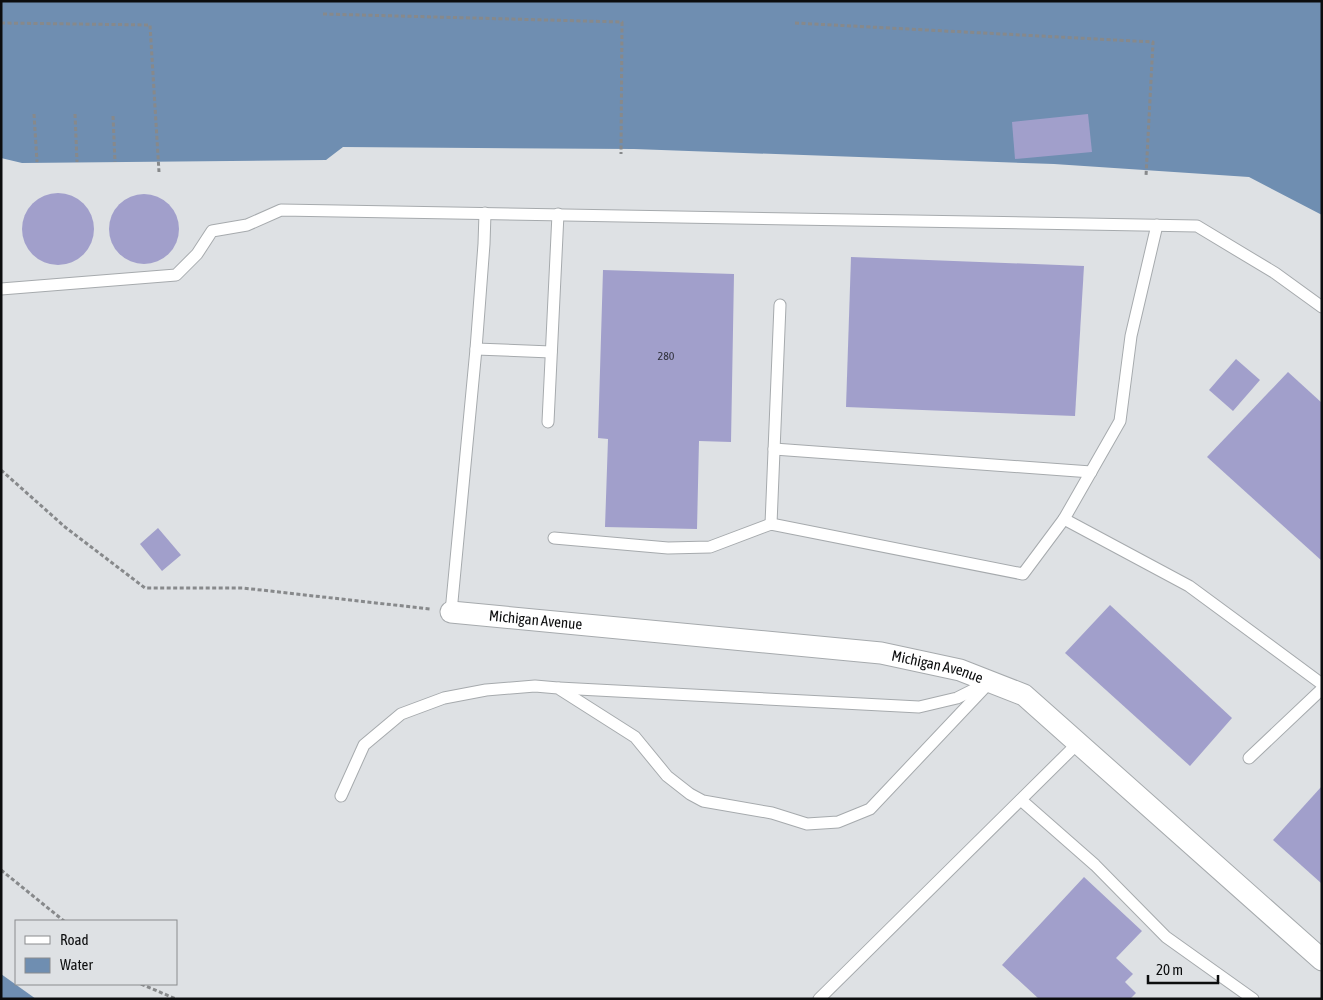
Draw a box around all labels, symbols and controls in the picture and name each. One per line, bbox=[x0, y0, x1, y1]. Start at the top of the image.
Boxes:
house number: 280 bbox=[658, 349, 675, 363]
street label: Michigan Avenue bbox=[488, 607, 583, 633]
street label: Michigan Avenue bbox=[890, 647, 986, 686]
legend bbox=[15, 920, 178, 985]
text: Road bbox=[60, 931, 89, 948]
scale bar bbox=[1148, 952, 1218, 984]
text: Water bbox=[60, 956, 93, 973]
text: 20 m bbox=[1156, 961, 1183, 978]

